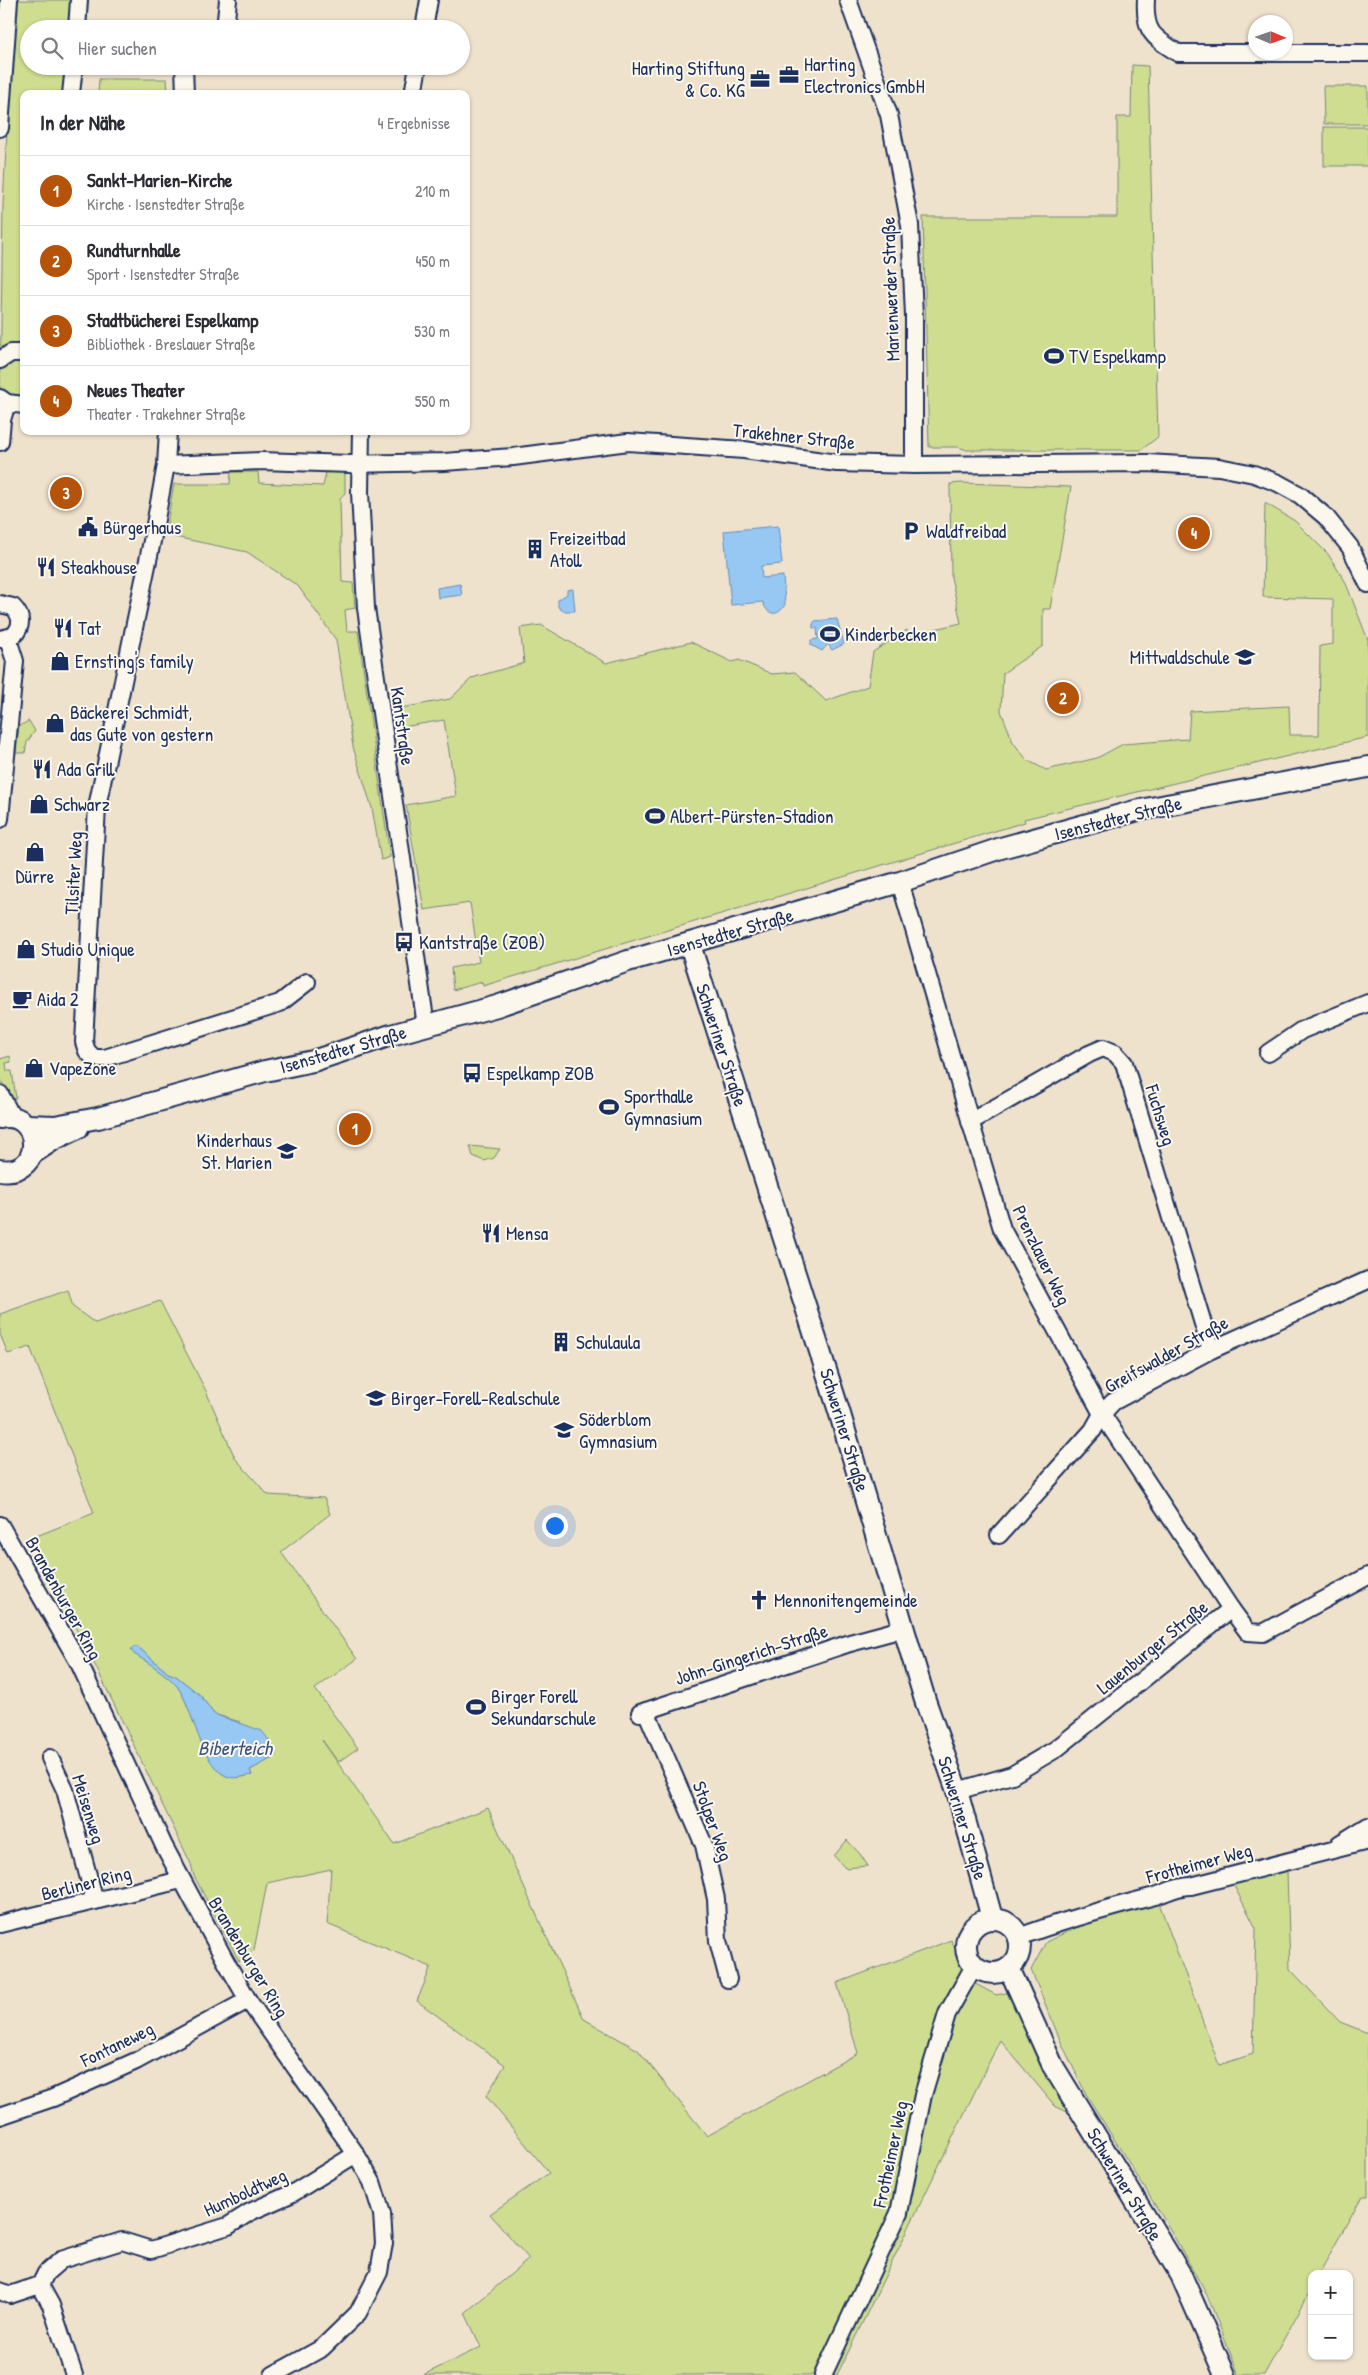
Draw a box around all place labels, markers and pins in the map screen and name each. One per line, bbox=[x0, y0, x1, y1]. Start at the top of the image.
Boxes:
place label: Harting Electronics GmbH bbox=[804, 51, 925, 99]
place label: Harting Stiftung & Co. KG bbox=[632, 55, 745, 103]
office icon: Harting Electronics GmbH bbox=[778, 64, 800, 86]
office icon: Harting Stiftung & Co. KG bbox=[749, 68, 771, 90]
place label: TV Espelkamp bbox=[1069, 343, 1166, 369]
sports icon: TV Espelkamp bbox=[1043, 345, 1065, 367]
pin: 3 bbox=[50, 474, 82, 512]
place label: Bürgerhaus bbox=[103, 514, 181, 540]
pin: 4 bbox=[1178, 514, 1210, 552]
public building icon: Bürgerhaus bbox=[77, 516, 99, 538]
place label: Waldfreibad bbox=[926, 518, 1007, 544]
parking icon: Waldfreibad bbox=[900, 520, 922, 542]
place label: Freizeitbad Atoll bbox=[549, 525, 626, 573]
building icon: Freizeitbad Atoll bbox=[524, 538, 546, 560]
place label: Steakhouse bbox=[61, 554, 138, 580]
restaurant icon: Steakhouse bbox=[35, 556, 57, 578]
place label: Tat bbox=[78, 615, 101, 641]
restaurant icon: Tat bbox=[52, 617, 74, 639]
place label: Kinderbecken bbox=[845, 621, 937, 647]
sports icon: Kinderbecken bbox=[819, 623, 841, 645]
place label: Mittwaldschule bbox=[1130, 644, 1230, 670]
school or university icon: Mittwaldschule bbox=[1234, 646, 1256, 668]
place label: Ernsting's family bbox=[75, 648, 194, 674]
shop icon: Ernsting's family bbox=[49, 650, 71, 672]
pin: 2 bbox=[1047, 679, 1079, 717]
place label: Bäckerei Schmidt, das Gute von gestern bbox=[70, 699, 213, 747]
shop icon: Bäckerei Schmidt, das Gute von gestern bbox=[44, 712, 66, 734]
place label: Ada Grill bbox=[57, 756, 115, 782]
restaurant icon: Ada Grill bbox=[31, 758, 53, 780]
place label: Schwarz bbox=[54, 791, 110, 817]
shop icon: Schwarz bbox=[28, 793, 50, 815]
place label: Albert-Pürsten-Stadion bbox=[670, 803, 834, 829]
sports icon: Albert-Pürsten-Stadion bbox=[644, 805, 666, 827]
shop icon: Dürre bbox=[24, 841, 46, 863]
place label: Dürre bbox=[16, 863, 55, 889]
place label: Kantstraße (ZOB) bbox=[419, 929, 545, 955]
bus stop icon: Kantstraße (ZOB) bbox=[393, 931, 415, 953]
place label: Studio Unique bbox=[41, 936, 135, 962]
shop icon: Studio Unique bbox=[15, 938, 37, 960]
place label: Aida 2 bbox=[37, 986, 79, 1012]
cafe icon: Aida 2 bbox=[11, 988, 33, 1010]
place label: VapeZone bbox=[49, 1055, 117, 1081]
shop icon: VapeZone bbox=[23, 1057, 45, 1079]
place label: Espelkamp ZOB bbox=[487, 1060, 594, 1086]
bus stop icon: Espelkamp ZOB bbox=[461, 1062, 483, 1084]
place label: Sporthalle Gymnasium bbox=[624, 1083, 702, 1131]
sports icon: Sporthalle Gymnasium bbox=[598, 1096, 620, 1118]
pin: 1 bbox=[339, 1110, 371, 1148]
place label: Kinderhaus St. Marien bbox=[197, 1127, 272, 1175]
school or university icon: Kinderhaus St. Marien bbox=[276, 1140, 298, 1162]
place label: Mensa bbox=[506, 1220, 549, 1246]
restaurant icon: Mensa bbox=[480, 1222, 502, 1244]
place label: Schulaula bbox=[576, 1329, 641, 1355]
building icon: Schulaula bbox=[550, 1331, 572, 1353]
place label: Birger-Forell-Realschule bbox=[391, 1385, 561, 1411]
school or university icon: Birger-Forell-Realschule bbox=[365, 1387, 387, 1409]
place label: Söderblom Gymnasium bbox=[579, 1406, 657, 1454]
school or university icon: Söderblom Gymnasium bbox=[553, 1419, 575, 1441]
place label: Mennonitengemeinde bbox=[774, 1587, 918, 1613]
church icon: Mennonitengemeinde bbox=[748, 1589, 770, 1611]
place label: Birger Forell Sekundarschule bbox=[491, 1683, 597, 1731]
sports icon: Birger Forell Sekundarschule bbox=[465, 1696, 487, 1718]

